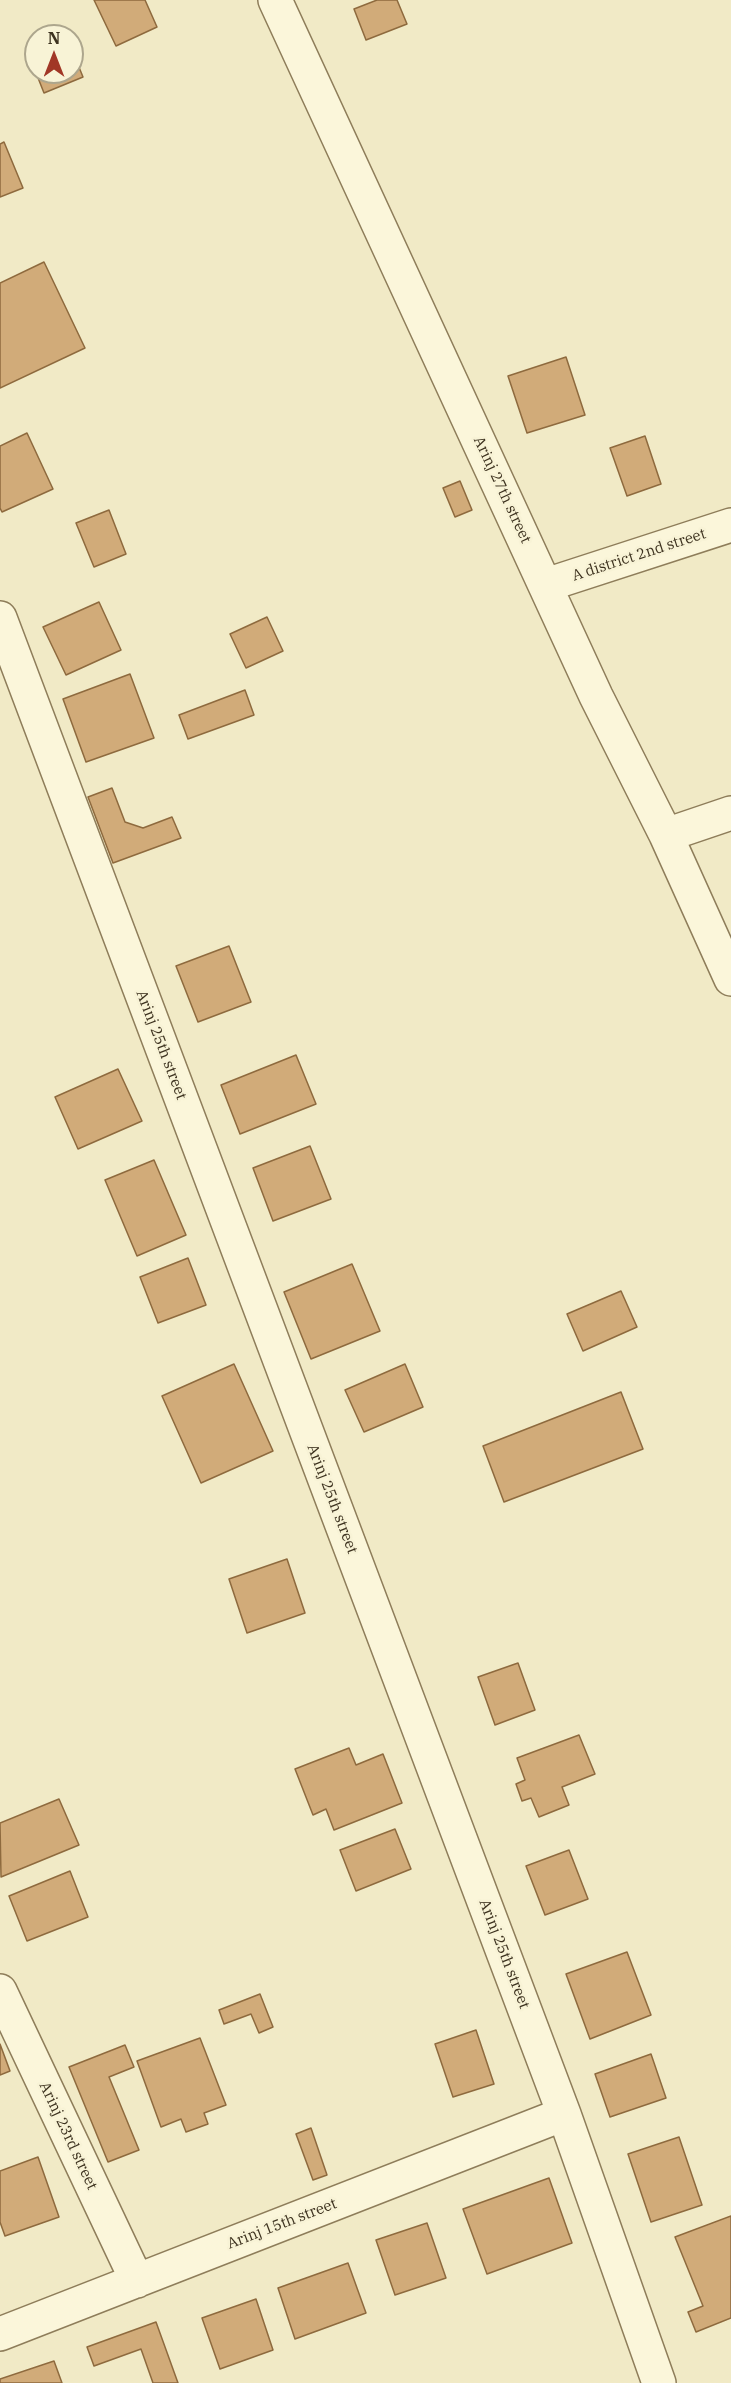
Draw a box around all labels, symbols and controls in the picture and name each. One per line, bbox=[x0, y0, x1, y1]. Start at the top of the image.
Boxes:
north arrow bbox=[24, 24, 84, 84]
text: N bbox=[48, 28, 60, 48]
street label: Arinj 27th street bbox=[469, 434, 535, 546]
street label: A district 2nd street bbox=[570, 525, 708, 585]
street label: Arinj 25th street bbox=[132, 988, 190, 1102]
street label: Arinj 25th street bbox=[303, 1442, 361, 1556]
street label: Arinj 25th street bbox=[475, 1897, 533, 2011]
street label: Arinj 23rd street bbox=[35, 2079, 101, 2193]
street label: Arinj 15th street bbox=[225, 2195, 339, 2253]

